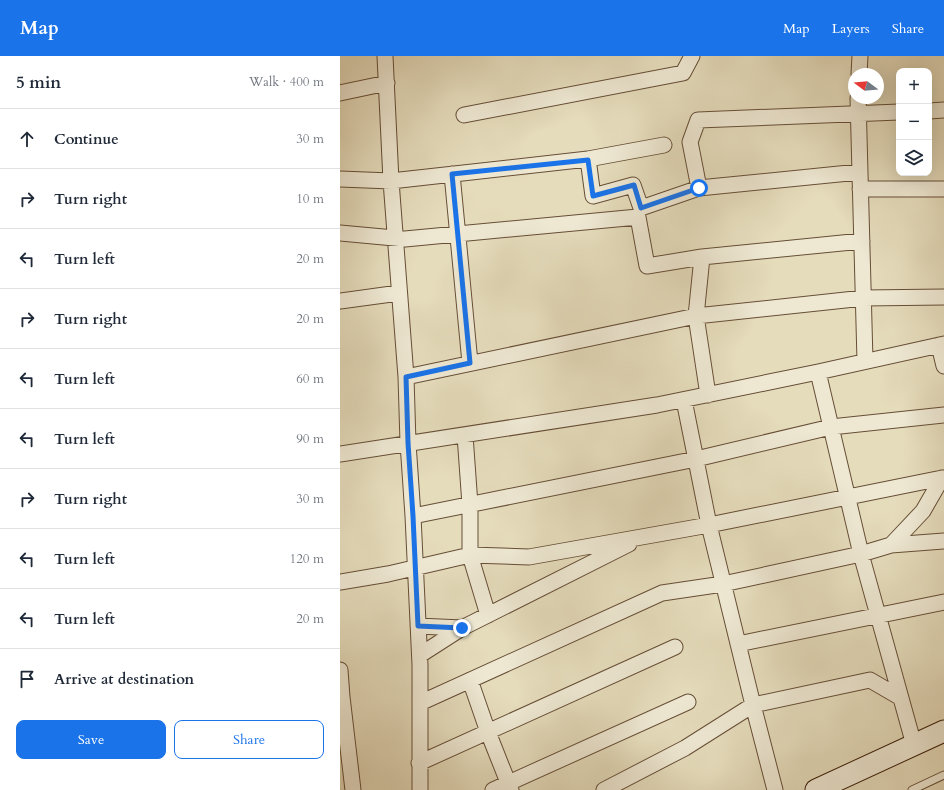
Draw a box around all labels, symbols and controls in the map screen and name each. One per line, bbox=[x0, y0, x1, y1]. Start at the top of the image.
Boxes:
text: Map bbox=[20, 15, 59, 41]
text: Map bbox=[783, 19, 810, 38]
text: Layers bbox=[832, 19, 870, 38]
text: Share bbox=[892, 19, 924, 38]
north arrow bbox=[848, 68, 884, 104]
map controls bbox=[896, 68, 932, 176]
button: + bbox=[896, 68, 932, 104]
text: 5 min bbox=[16, 71, 61, 94]
text: Walk · 400 m bbox=[249, 73, 324, 91]
button: − bbox=[896, 104, 932, 140]
icon: ahead bbox=[16, 128, 38, 150]
text: Continue bbox=[54, 129, 119, 149]
text: 30 m bbox=[296, 130, 324, 148]
button: layers bbox=[896, 140, 932, 176]
route start bbox=[690, 179, 708, 197]
icon: right bbox=[16, 188, 38, 210]
text: Turn right bbox=[54, 189, 127, 209]
text: 10 m bbox=[296, 190, 324, 208]
icon: left bbox=[16, 248, 38, 270]
text: Turn left bbox=[54, 249, 115, 269]
text: 20 m bbox=[296, 250, 324, 268]
icon: right bbox=[16, 308, 38, 330]
text: Turn right bbox=[54, 309, 127, 329]
text: 20 m bbox=[296, 310, 324, 328]
icon: left bbox=[16, 368, 38, 390]
text: Turn left bbox=[54, 369, 115, 389]
text: 60 m bbox=[296, 370, 324, 388]
icon: left bbox=[16, 428, 38, 450]
text: Turn left bbox=[54, 429, 115, 449]
text: 90 m bbox=[296, 430, 324, 448]
icon: right bbox=[16, 488, 38, 510]
text: Turn right bbox=[54, 489, 127, 509]
text: 30 m bbox=[296, 490, 324, 508]
icon: left bbox=[16, 548, 38, 570]
text: Turn left bbox=[54, 549, 115, 569]
text: 120 m bbox=[290, 550, 324, 568]
icon: left bbox=[16, 608, 38, 630]
text: Turn left bbox=[54, 609, 115, 629]
text: 20 m bbox=[296, 610, 324, 628]
route end bbox=[453, 619, 471, 637]
icon: arrive bbox=[16, 668, 38, 690]
text: Arrive at destination bbox=[54, 669, 194, 689]
button: Save bbox=[16, 720, 166, 759]
button: Share bbox=[174, 720, 324, 759]

